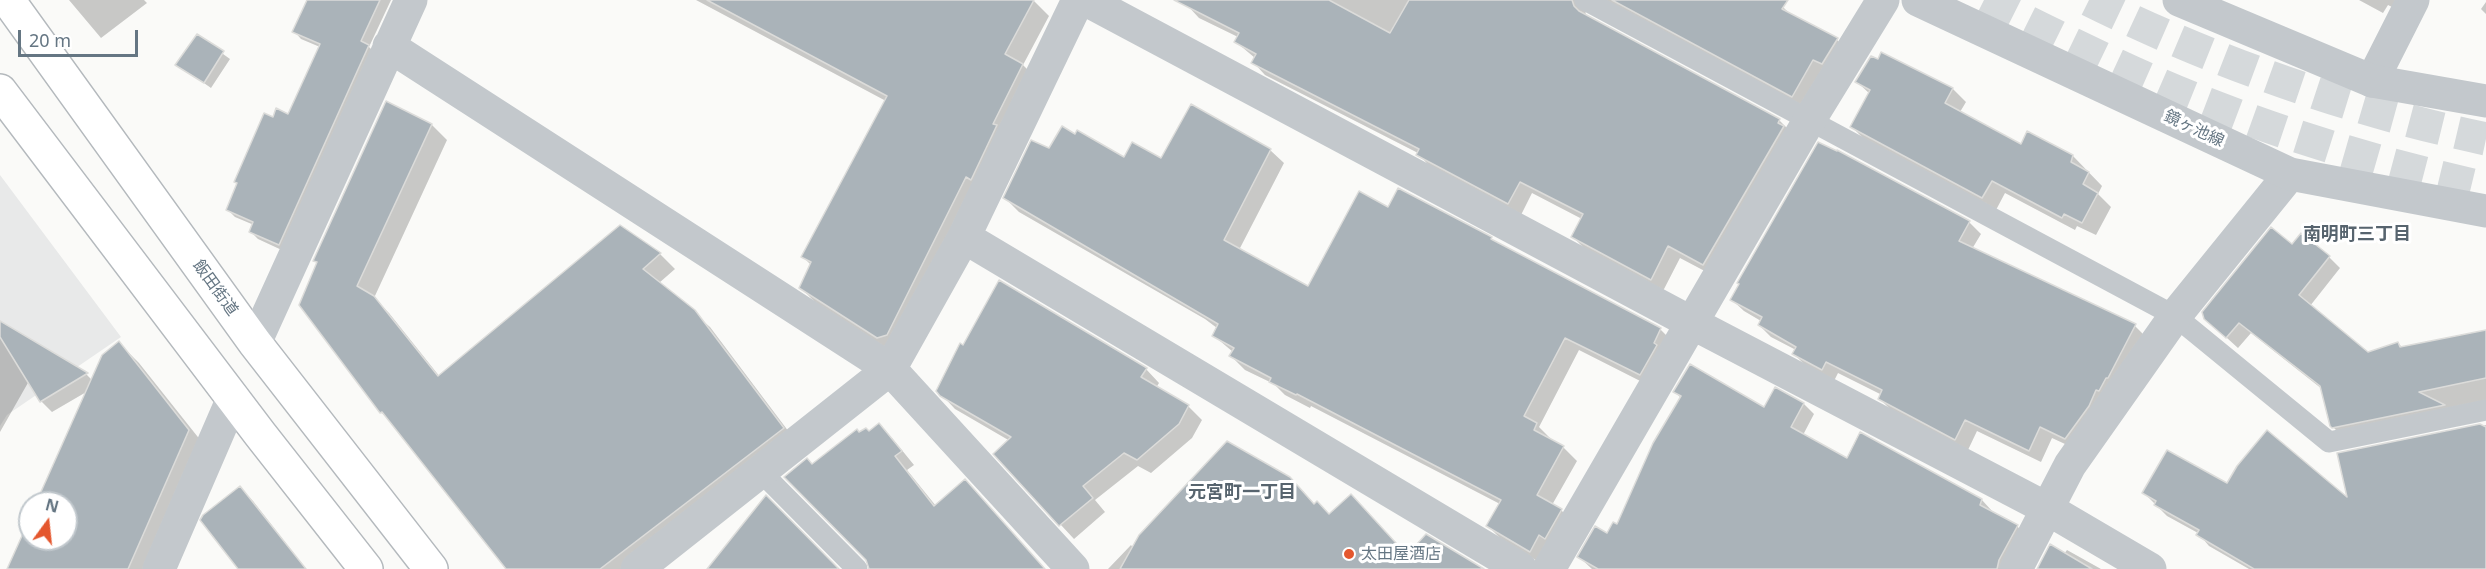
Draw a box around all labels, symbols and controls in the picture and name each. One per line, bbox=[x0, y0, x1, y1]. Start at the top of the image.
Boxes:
scale bar bbox=[21, 18, 141, 56]
text: 20 m bbox=[29, 28, 71, 52]
street label: 鏡ヶ池線 bbox=[2161, 107, 2227, 151]
district label: 南明町三丁目 bbox=[2303, 224, 2411, 246]
street label: 飯田街道 bbox=[188, 256, 242, 320]
district label: 元宮町一丁目 bbox=[1188, 482, 1296, 504]
north arrow bbox=[18, 491, 78, 551]
text: N bbox=[43, 493, 61, 518]
place label: 太田屋酒店 bbox=[1361, 544, 1441, 564]
marker: 太田屋酒店 bbox=[1342, 547, 1356, 561]

